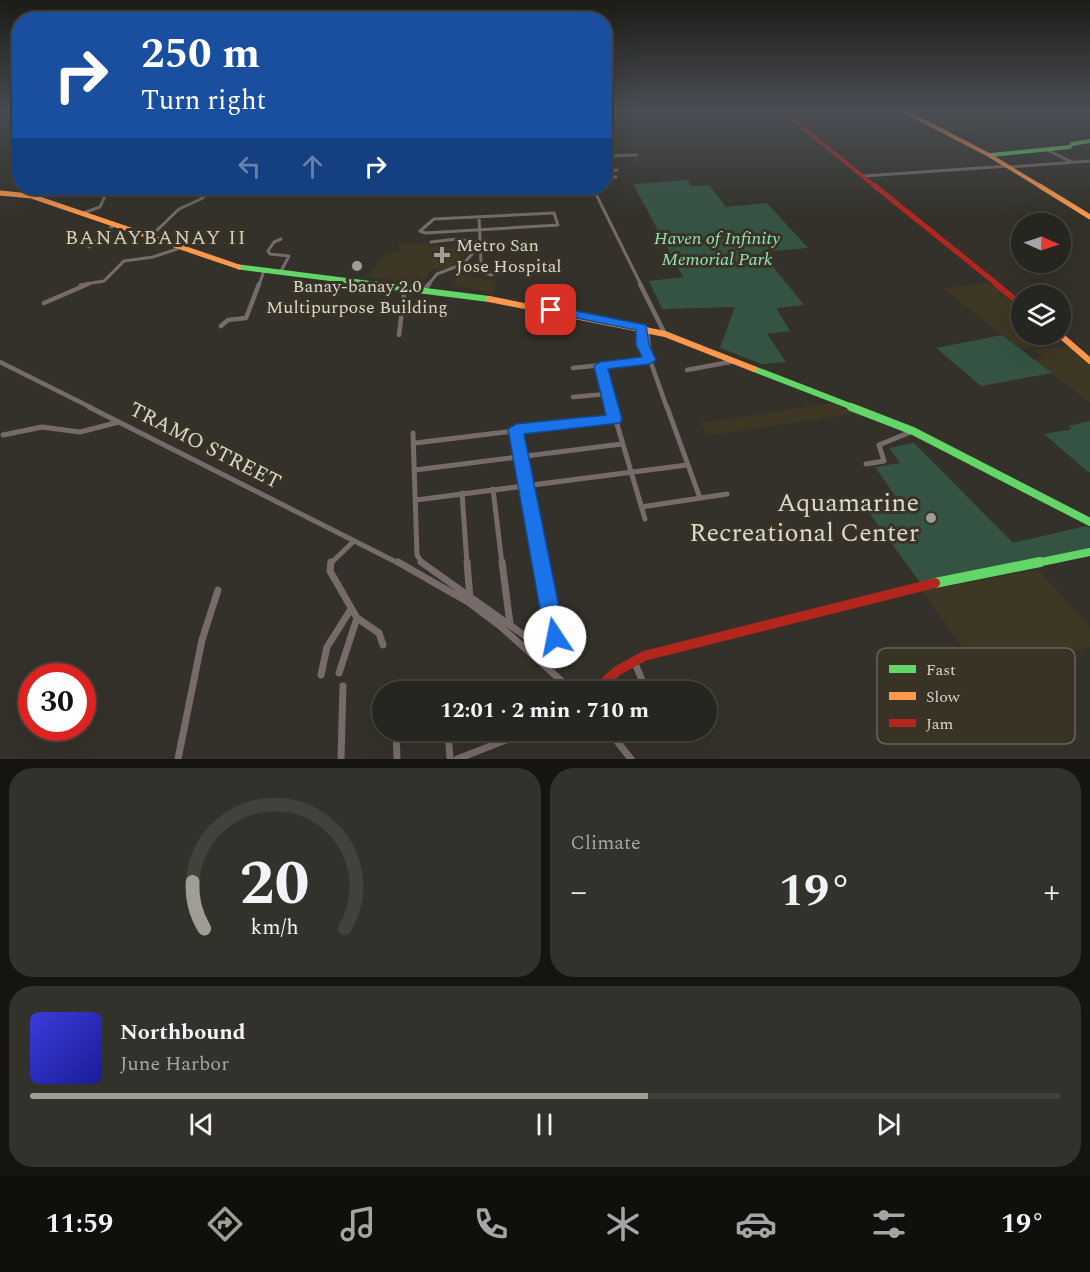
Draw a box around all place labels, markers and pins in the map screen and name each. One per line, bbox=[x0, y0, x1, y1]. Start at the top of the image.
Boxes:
place label: Metro San Jose Hospital bbox=[456, 232, 562, 280]
marker: Metro San Jose Hospital bbox=[433, 246, 451, 264]
marker: Banay-banay 2.0 Multipurpose Building bbox=[350, 259, 364, 273]
place label: Banay-banay 2.0 Multipurpose Building bbox=[266, 273, 448, 321]
pin bbox=[525, 284, 576, 335]
place label: Aquamarine Recreational Center bbox=[689, 483, 919, 553]
marker: Aquamarine Recreational Center bbox=[924, 511, 938, 525]

